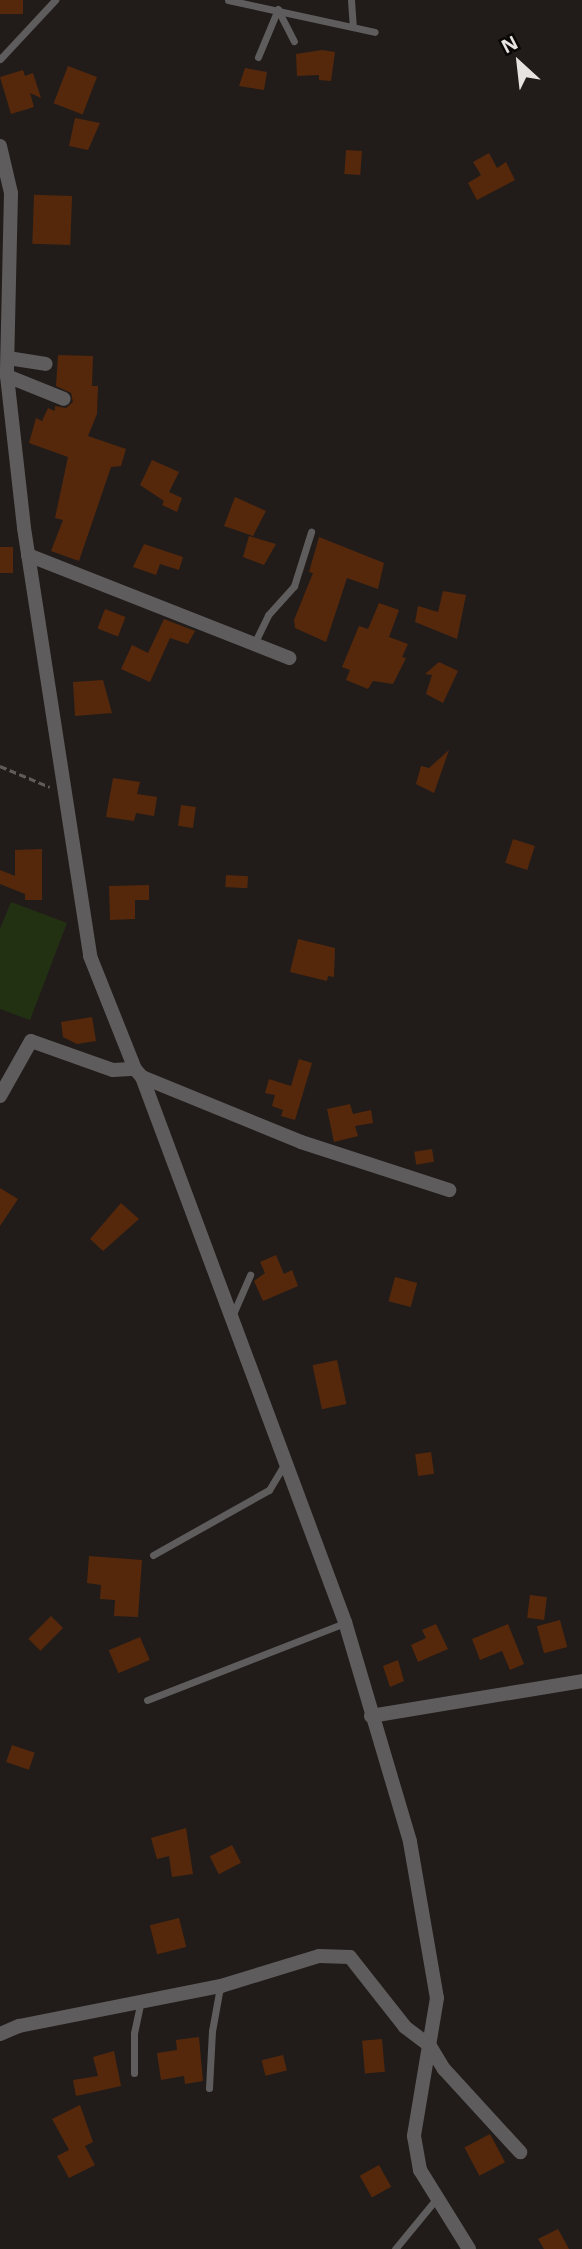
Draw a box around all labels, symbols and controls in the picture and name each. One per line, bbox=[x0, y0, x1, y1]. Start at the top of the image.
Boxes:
north arrow bbox=[484, 28, 554, 98]
text: N bbox=[497, 29, 522, 59]

